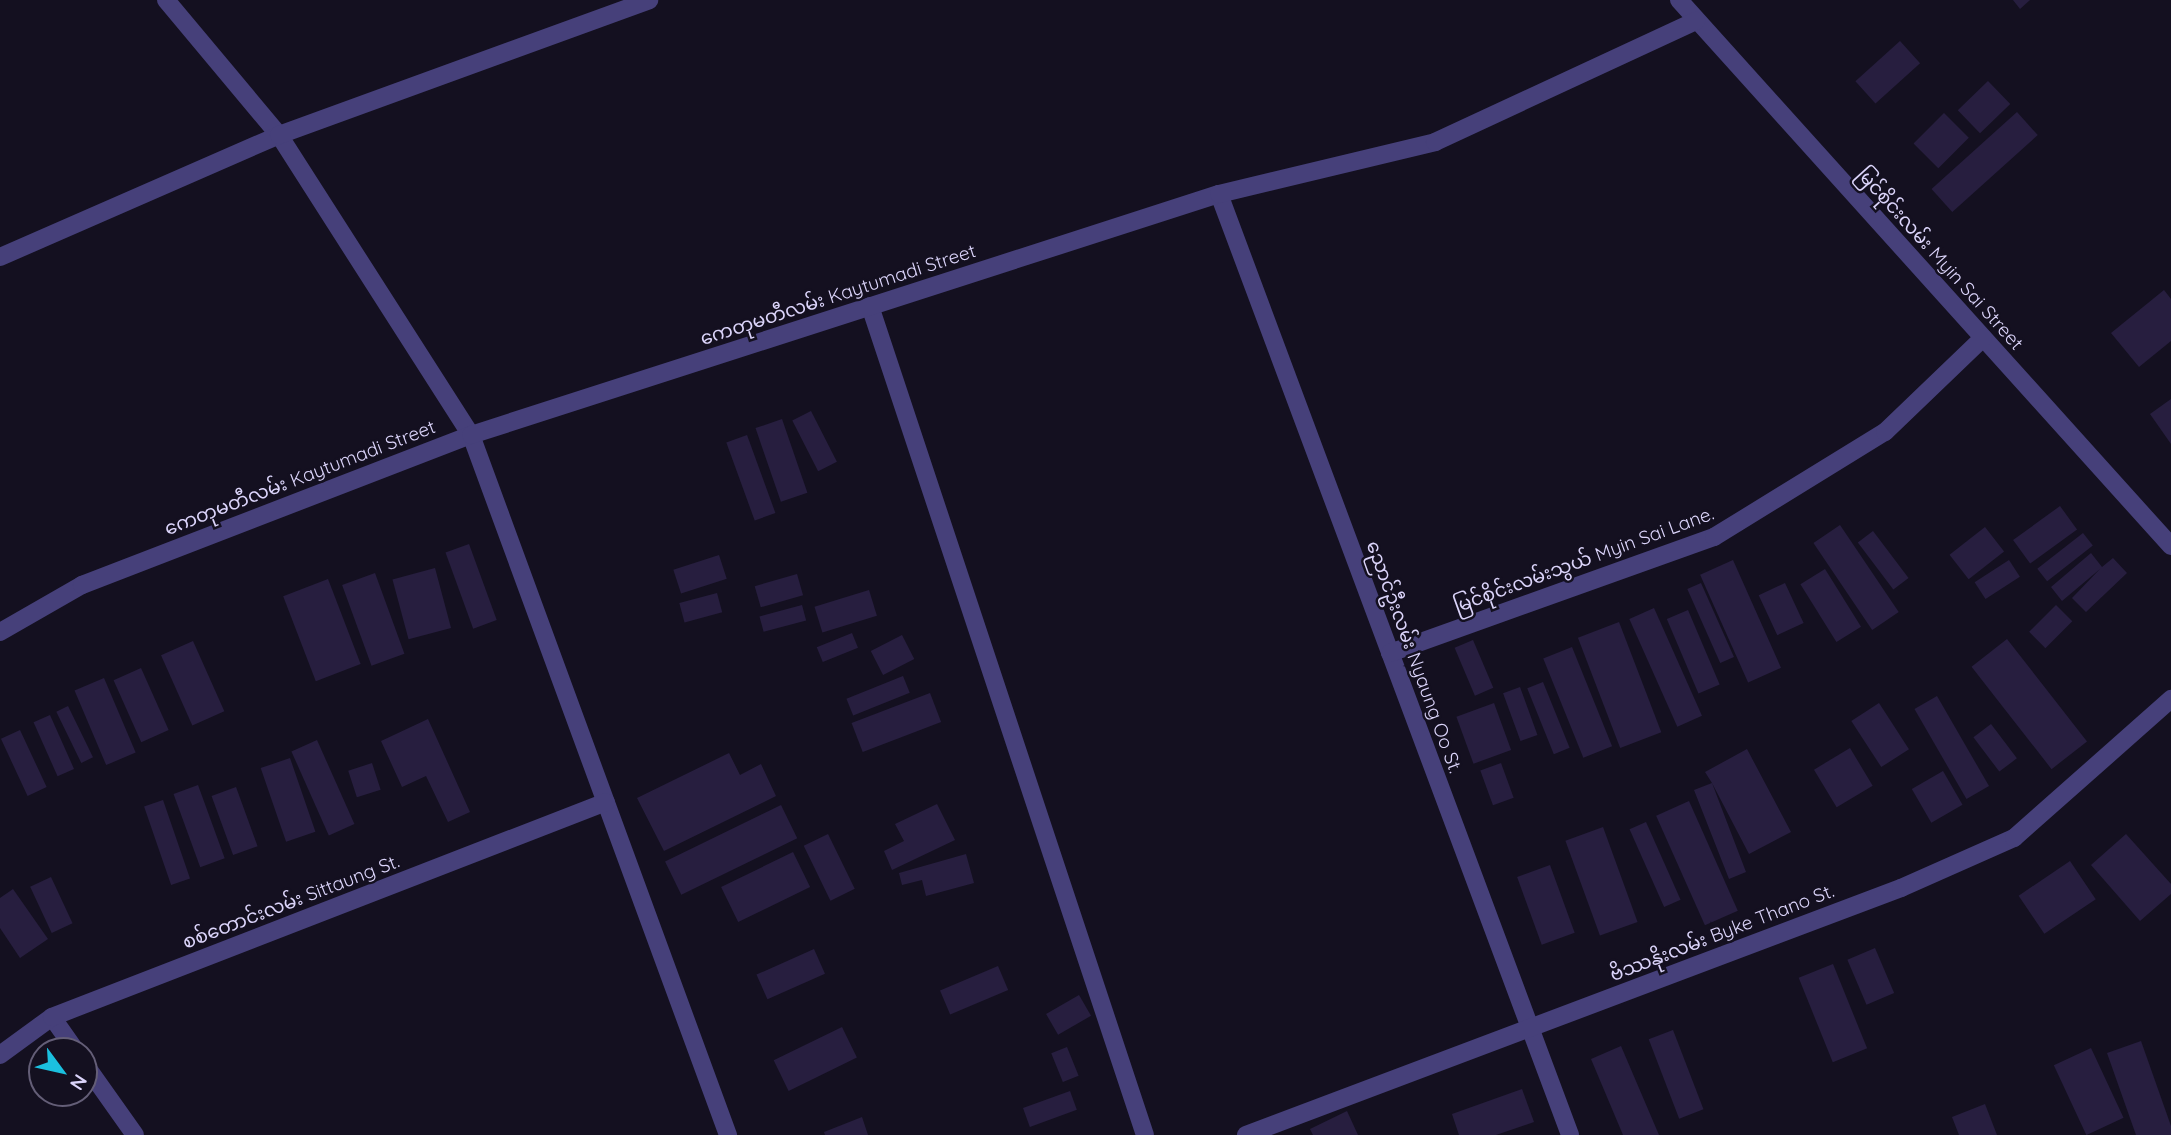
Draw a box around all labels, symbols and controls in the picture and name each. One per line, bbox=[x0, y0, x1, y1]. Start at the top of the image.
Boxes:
street label: မြင်စိုင်းလမ်း Myin Sai Street bbox=[1852, 163, 2028, 355]
street label: ကေတုမတီလမ်း Kaytumadi Street bbox=[697, 240, 979, 350]
street label: ကေတုမတီလမ်း Kaytumadi Street bbox=[161, 416, 439, 540]
street label: မြင်စိုင်းလမ်းသွယ် Myin Sai Lane. bbox=[1451, 502, 1717, 618]
street label: ညောင်ဦးလမ်း Nyaung Oo St. bbox=[1361, 538, 1467, 776]
street label: စစ်တောင်းလမ်း Sittaung St. bbox=[179, 850, 403, 954]
street label: ဗိဿနိုးလမ်း Byke Thano St. bbox=[1607, 880, 1837, 986]
north arrow bbox=[28, 1037, 98, 1107]
text: N bbox=[65, 1070, 93, 1095]

